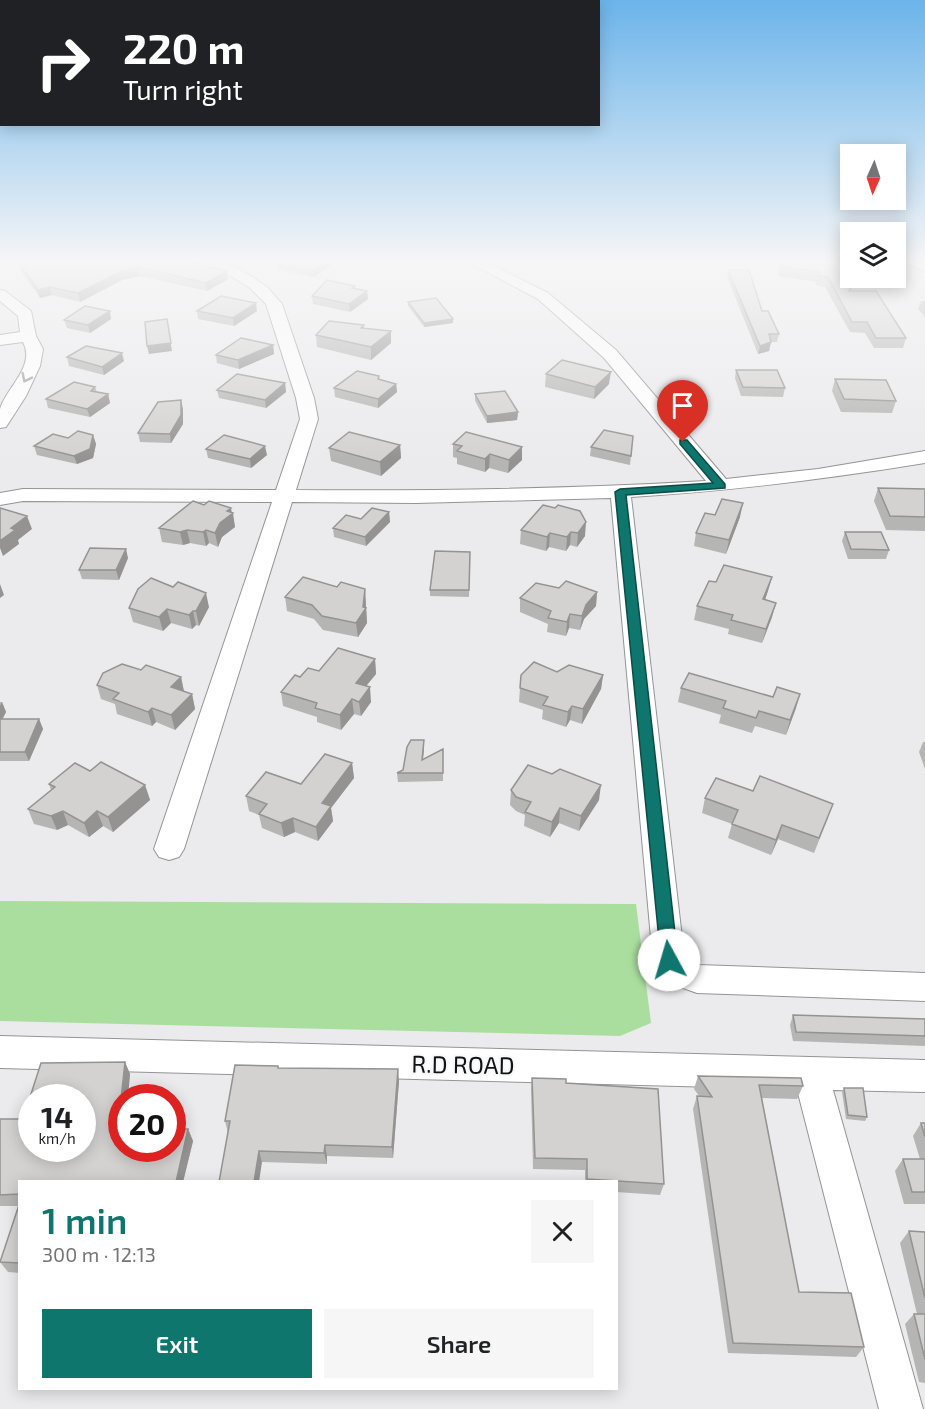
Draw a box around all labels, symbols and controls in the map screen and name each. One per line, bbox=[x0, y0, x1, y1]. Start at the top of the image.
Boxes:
text: 220 m bbox=[123, 22, 244, 72]
icon: right bbox=[24, 24, 102, 102]
text: Turn right bbox=[123, 73, 243, 105]
north arrow bbox=[840, 144, 906, 210]
map controls bbox=[840, 144, 906, 288]
button: layers bbox=[840, 222, 906, 288]
one-way arrow bbox=[21, 372, 33, 383]
pin bbox=[657, 380, 708, 442]
icon: arrive bbox=[666, 389, 699, 422]
position arrow bbox=[637, 928, 701, 992]
street label: R.D ROAD bbox=[411, 1049, 515, 1079]
speed limit sign: 20 bbox=[108, 1084, 186, 1162]
text: 14 bbox=[41, 1098, 73, 1134]
text: km/h bbox=[38, 1129, 76, 1147]
text: 1 min bbox=[42, 1198, 127, 1241]
button: close bbox=[531, 1200, 594, 1263]
text: 300 m · 12:13 bbox=[42, 1242, 156, 1266]
button: Exit bbox=[42, 1309, 312, 1378]
button: Share bbox=[324, 1309, 594, 1378]

